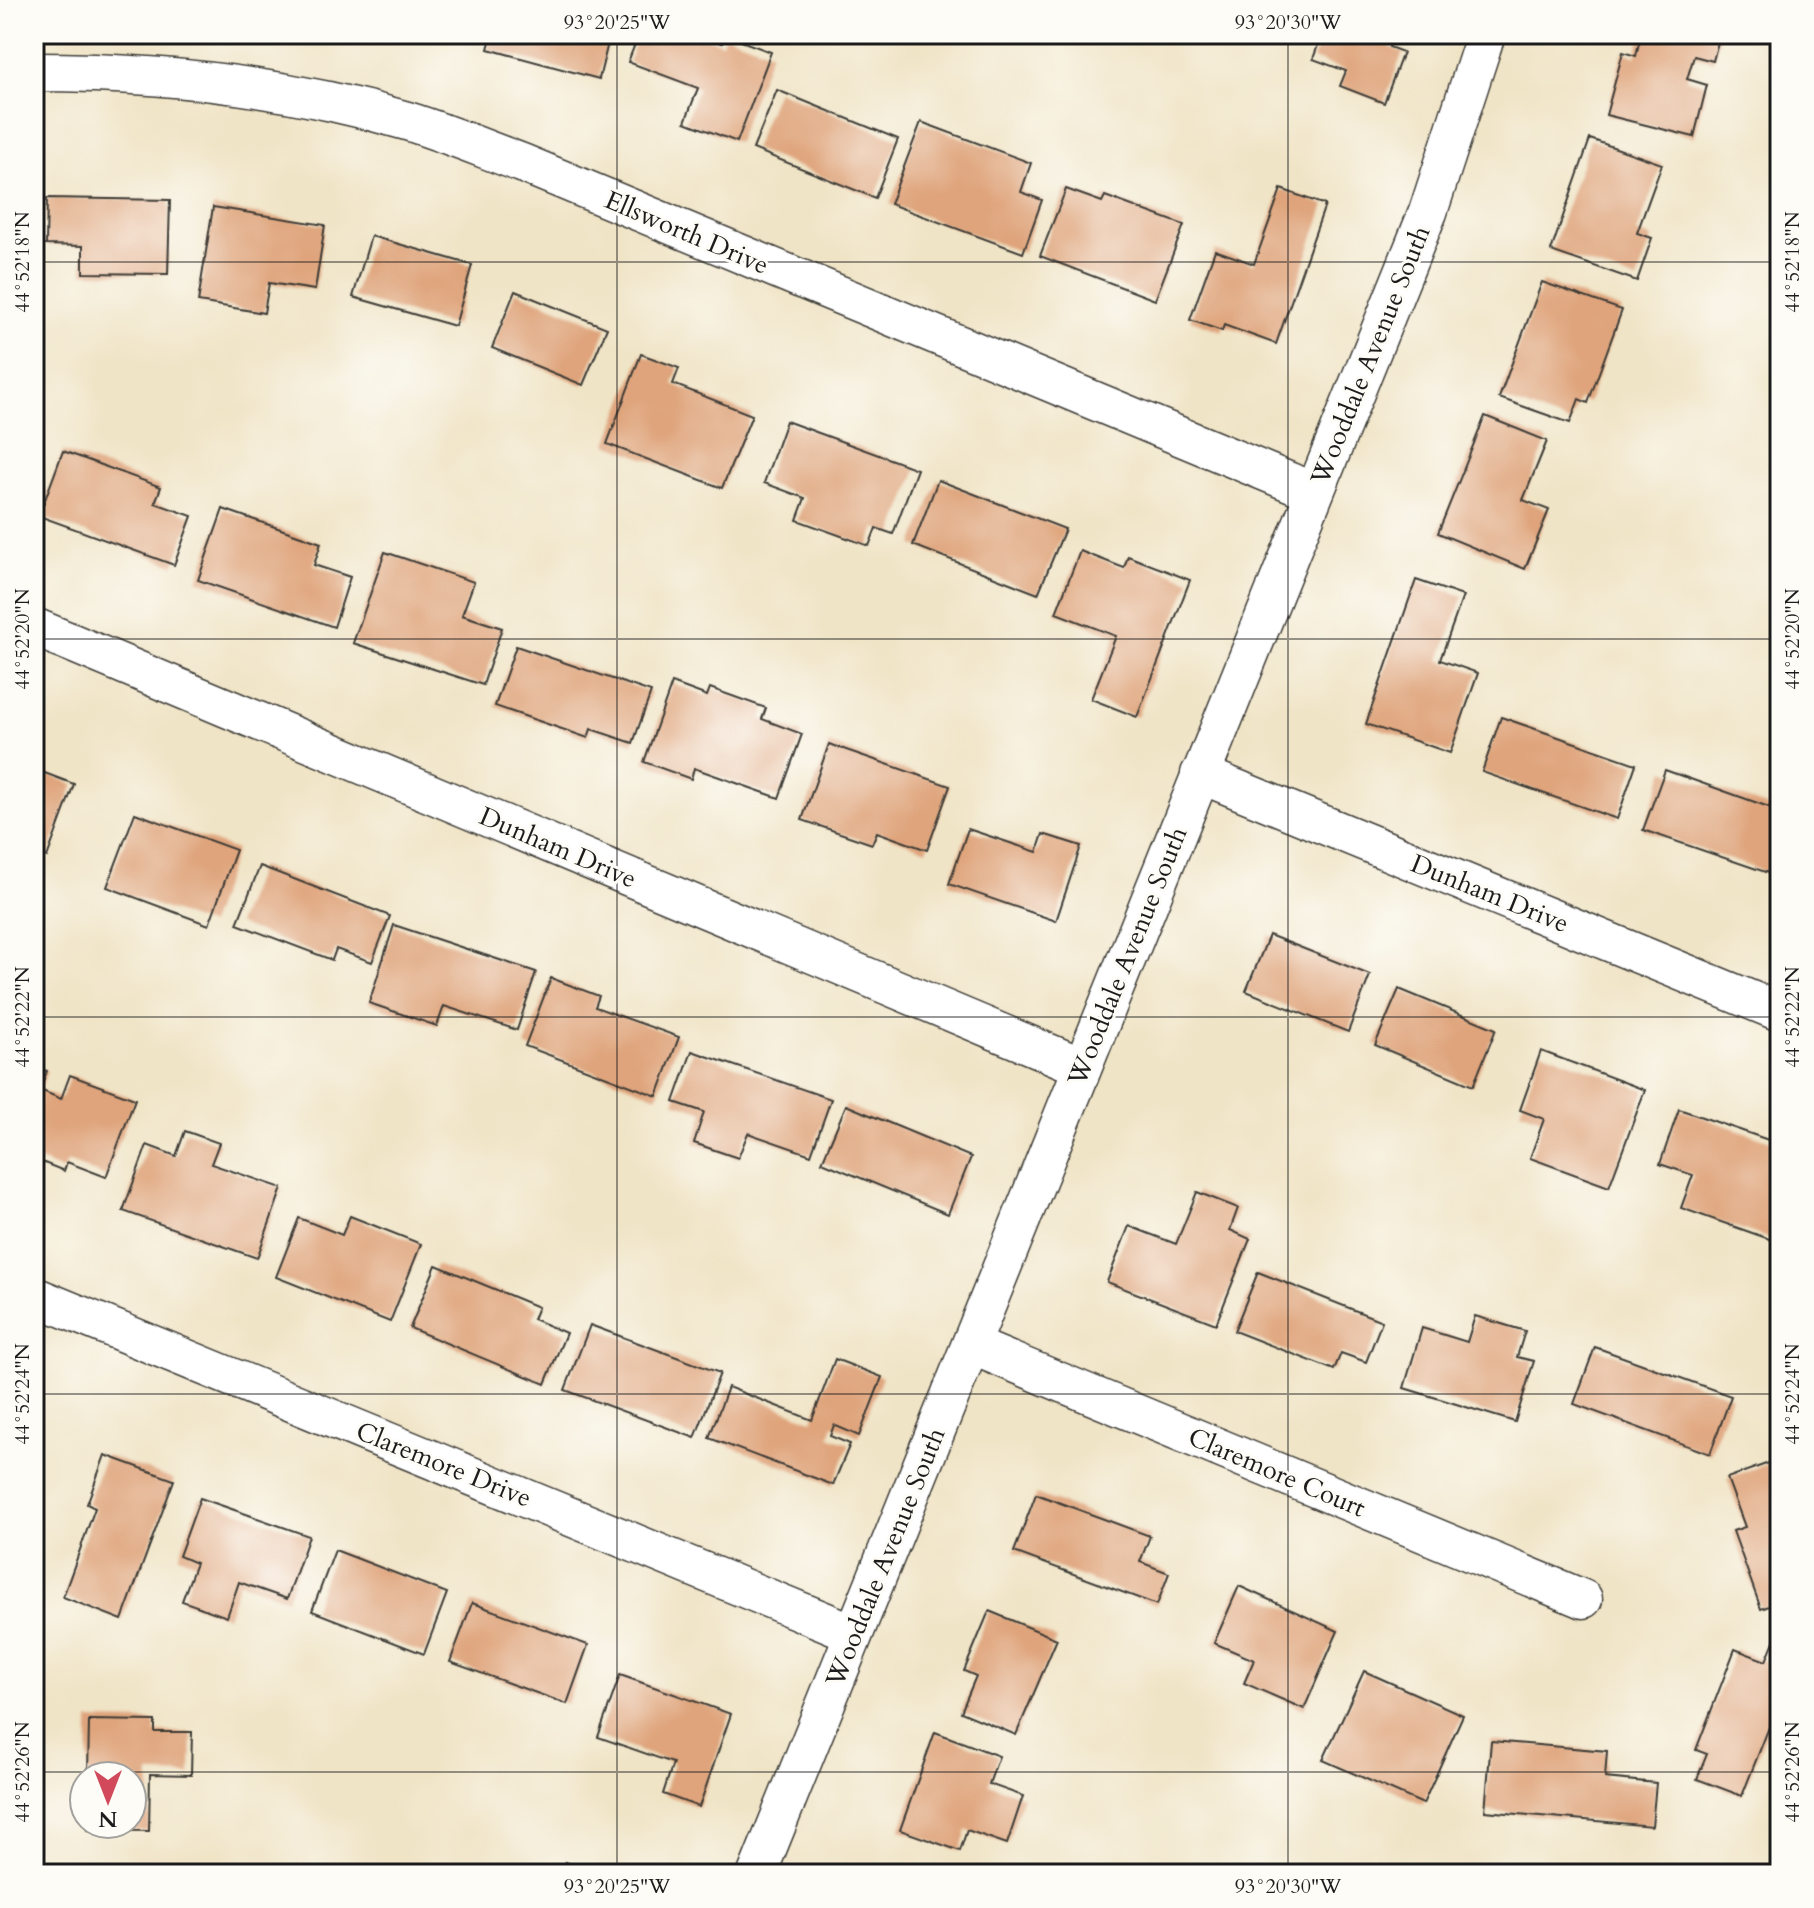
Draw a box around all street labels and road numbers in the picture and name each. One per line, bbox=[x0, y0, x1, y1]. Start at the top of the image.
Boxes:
street label: Ellsworth Drive bbox=[600, 182, 774, 283]
street label: Wooddale Avenue South bbox=[1302, 221, 1438, 491]
street label: Dunham Drive bbox=[474, 799, 642, 896]
street label: Wooddale Avenue South bbox=[1059, 822, 1195, 1092]
street label: Dunham Drive bbox=[1406, 846, 1574, 941]
street label: Claremore Drive bbox=[351, 1413, 537, 1516]
street label: Claremore Court bbox=[1183, 1419, 1371, 1526]
street label: Wooddale Avenue South bbox=[817, 1423, 953, 1693]

